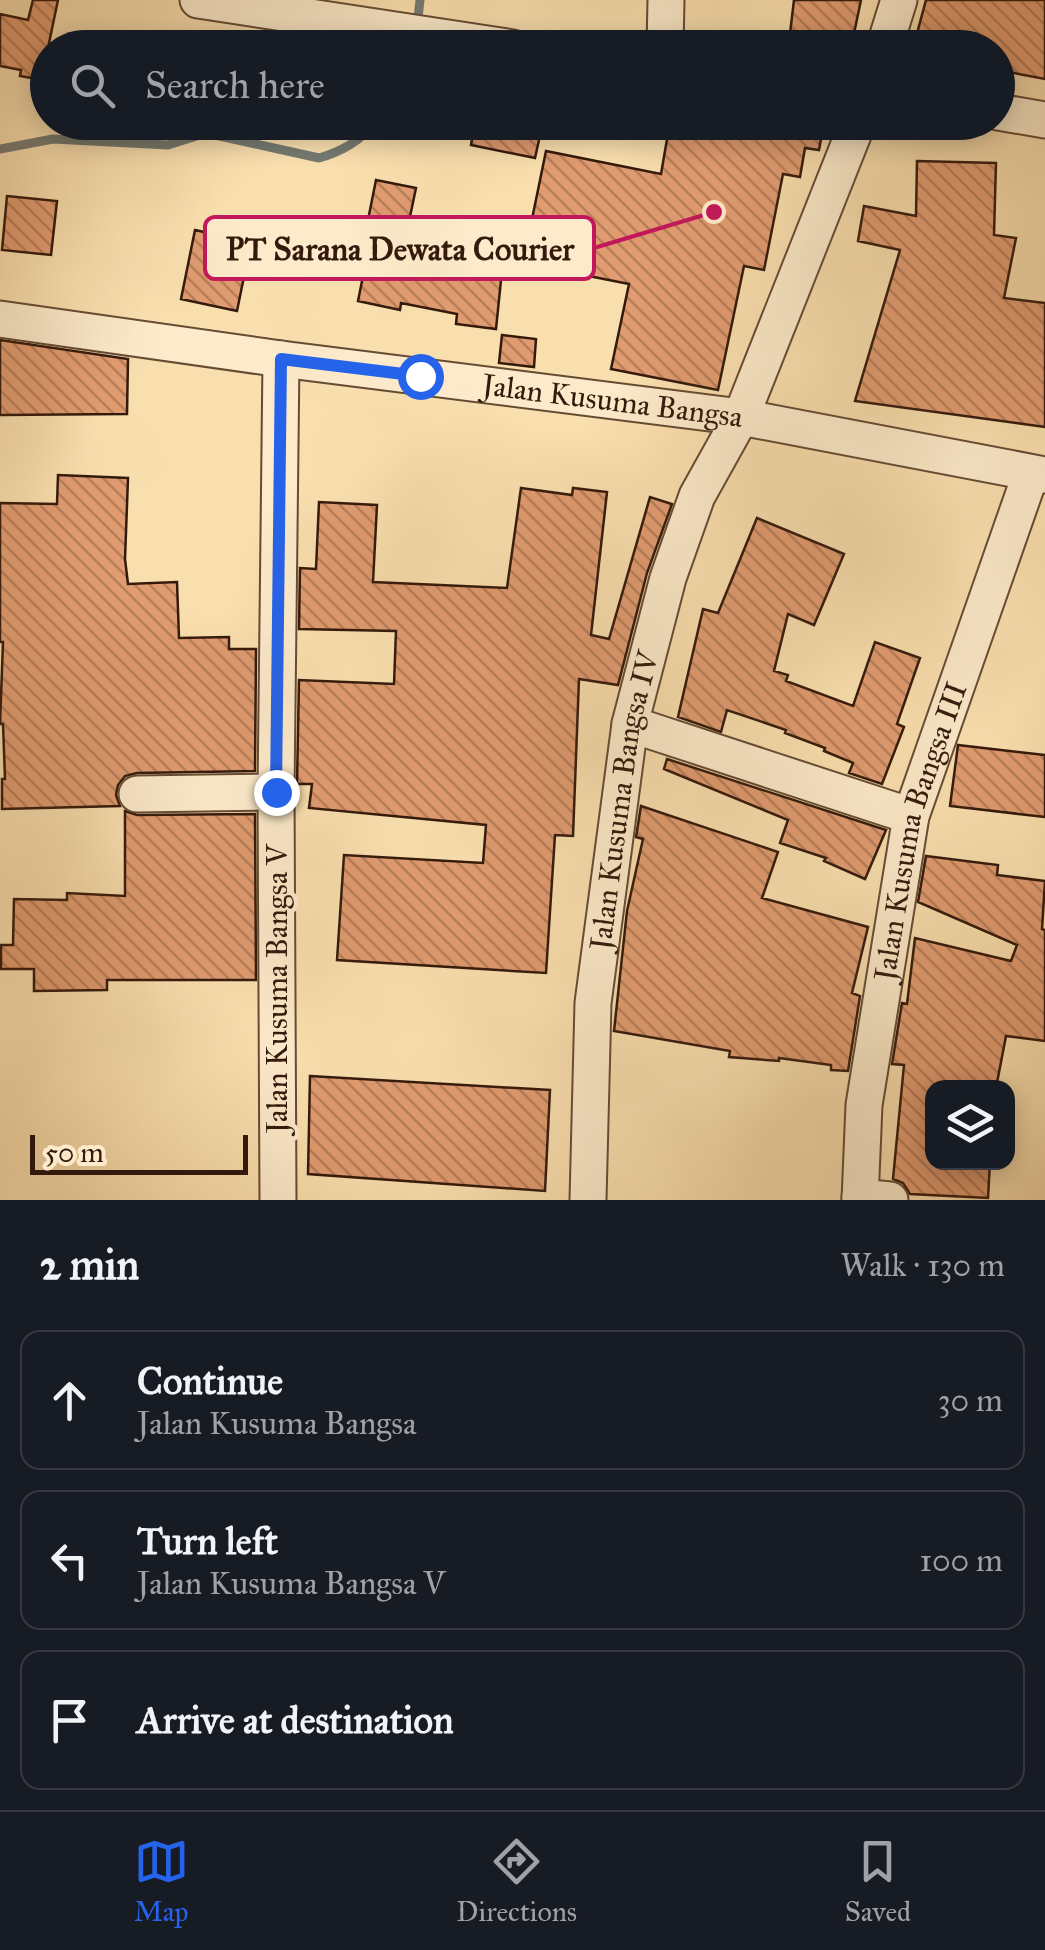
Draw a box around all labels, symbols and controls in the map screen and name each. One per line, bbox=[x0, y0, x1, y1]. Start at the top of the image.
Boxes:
search box bbox=[30, 30, 1015, 140]
icon: search bbox=[65, 58, 120, 113]
text: Search here bbox=[145, 62, 325, 108]
callout: PT Sarana Dewata Courier bbox=[205, 217, 594, 279]
text: PT Sarana Dewata Courier bbox=[226, 230, 575, 269]
route start bbox=[398, 354, 444, 400]
street label: Jalan Kusuma Bangsa bbox=[477, 366, 745, 435]
street label: Jalan Kusuma Bangsa IV bbox=[582, 646, 667, 955]
street label: Jalan Kusuma Bangsa III bbox=[866, 677, 974, 986]
route end bbox=[254, 770, 300, 816]
street label: Jalan Kusuma Bangsa V bbox=[259, 843, 295, 1137]
map controls bbox=[925, 1080, 1015, 1170]
button: layers bbox=[925, 1080, 1015, 1170]
scale bar bbox=[30, 1130, 248, 1174]
text: 50 m bbox=[45, 1135, 104, 1170]
text: 2 min bbox=[40, 1239, 139, 1291]
text: Walk · 130 m bbox=[841, 1246, 1005, 1285]
text: Continue bbox=[137, 1358, 283, 1404]
icon: ahead bbox=[42, 1373, 97, 1428]
text: 30 m bbox=[938, 1381, 1003, 1420]
text: Jalan Kusuma Bangsa bbox=[137, 1404, 416, 1443]
text: Turn left bbox=[137, 1518, 278, 1564]
icon: left bbox=[42, 1533, 97, 1588]
text: 100 m bbox=[919, 1541, 1003, 1580]
text: Jalan Kusuma Bangsa V bbox=[137, 1564, 446, 1603]
icon: arrive bbox=[42, 1693, 97, 1748]
text: Arrive at destination bbox=[137, 1697, 454, 1743]
tab: Map bbox=[134, 1834, 189, 1929]
tab: Directions bbox=[456, 1834, 577, 1929]
tab: Saved bbox=[845, 1834, 911, 1929]

